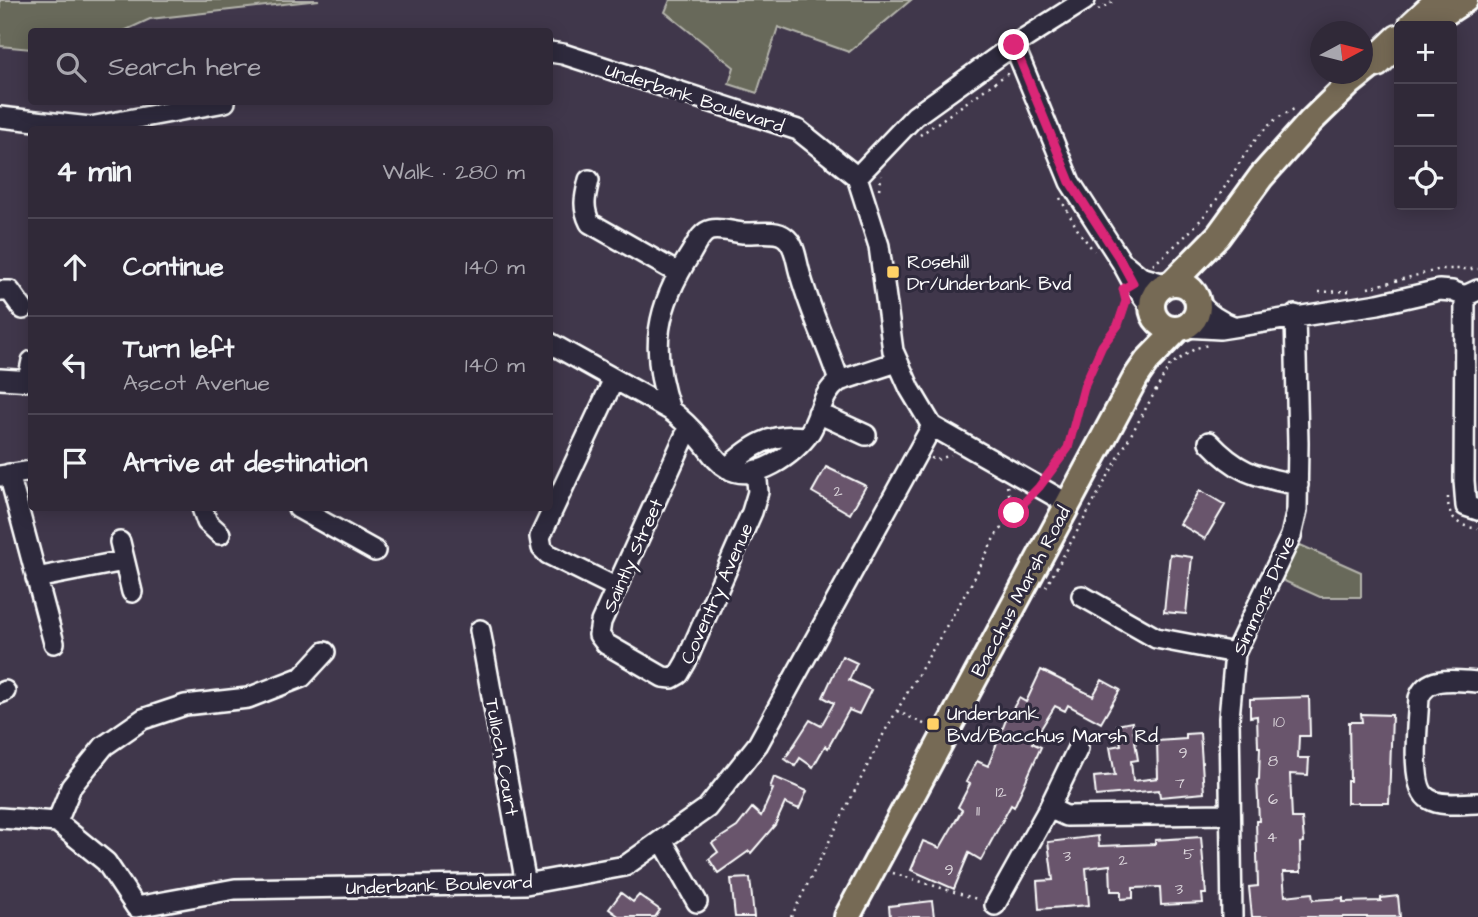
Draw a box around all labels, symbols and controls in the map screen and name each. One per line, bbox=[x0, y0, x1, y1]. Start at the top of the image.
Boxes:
north arrow bbox=[1310, 21, 1373, 84]
map controls bbox=[1394, 21, 1457, 210]
button: + bbox=[1394, 21, 1457, 84]
search box bbox=[28, 28, 553, 105]
route end bbox=[998, 29, 1029, 60]
icon: search bbox=[52, 48, 90, 86]
text: Search here bbox=[108, 49, 261, 85]
street label: Underbank Boulevard bbox=[602, 57, 788, 140]
button: − bbox=[1394, 84, 1457, 147]
button: locate bbox=[1394, 147, 1457, 210]
text: 4 min bbox=[56, 151, 131, 193]
text: Walk · 280 m bbox=[383, 156, 525, 188]
icon: ahead bbox=[56, 248, 94, 286]
text: Continue bbox=[123, 249, 224, 285]
place label: Rosehill Dr/Underbank Bvd bbox=[907, 249, 1072, 298]
text: 140 m bbox=[465, 251, 525, 283]
marker: Rosehill Dr/Underbank Bvd bbox=[885, 264, 901, 280]
text: Turn left bbox=[123, 331, 234, 367]
icon: left bbox=[56, 346, 94, 384]
text: 140 m bbox=[465, 349, 525, 381]
text: Ascot Avenue bbox=[123, 367, 270, 399]
icon: arrive bbox=[56, 444, 94, 482]
text: Arrive at destination bbox=[123, 445, 368, 481]
house number: 2 bbox=[833, 480, 843, 502]
street label: Saintly Street bbox=[596, 494, 671, 617]
route start bbox=[998, 497, 1029, 528]
street label: Bacchus Marsh Road bbox=[965, 501, 1078, 682]
street label: Coventry Avenue bbox=[674, 519, 761, 669]
street label: Simmons Drive bbox=[1226, 532, 1303, 659]
street label: Tulloch Court bbox=[478, 696, 525, 819]
place label: Underbank Bvd/Bacchus Marsh Rd bbox=[947, 701, 1158, 750]
house number: 10 bbox=[1273, 711, 1285, 733]
marker: Underbank Bvd/Bacchus Marsh Rd bbox=[925, 716, 941, 732]
house number: 9 bbox=[1178, 742, 1188, 764]
house number: 8 bbox=[1268, 750, 1278, 772]
house number: 7 bbox=[1175, 772, 1185, 794]
house number: 12 bbox=[995, 781, 1007, 803]
house number: 6 bbox=[1268, 788, 1278, 810]
house number: 11 bbox=[976, 800, 980, 822]
house number: 4 bbox=[1267, 826, 1278, 848]
house number: 5 bbox=[1183, 843, 1195, 865]
house number: 3 bbox=[1063, 845, 1071, 867]
house number: 2 bbox=[1118, 849, 1128, 871]
house number: 9 bbox=[944, 859, 954, 881]
street label: Underbank Boulevard bbox=[345, 869, 533, 902]
house number: 3 bbox=[1175, 878, 1183, 900]

